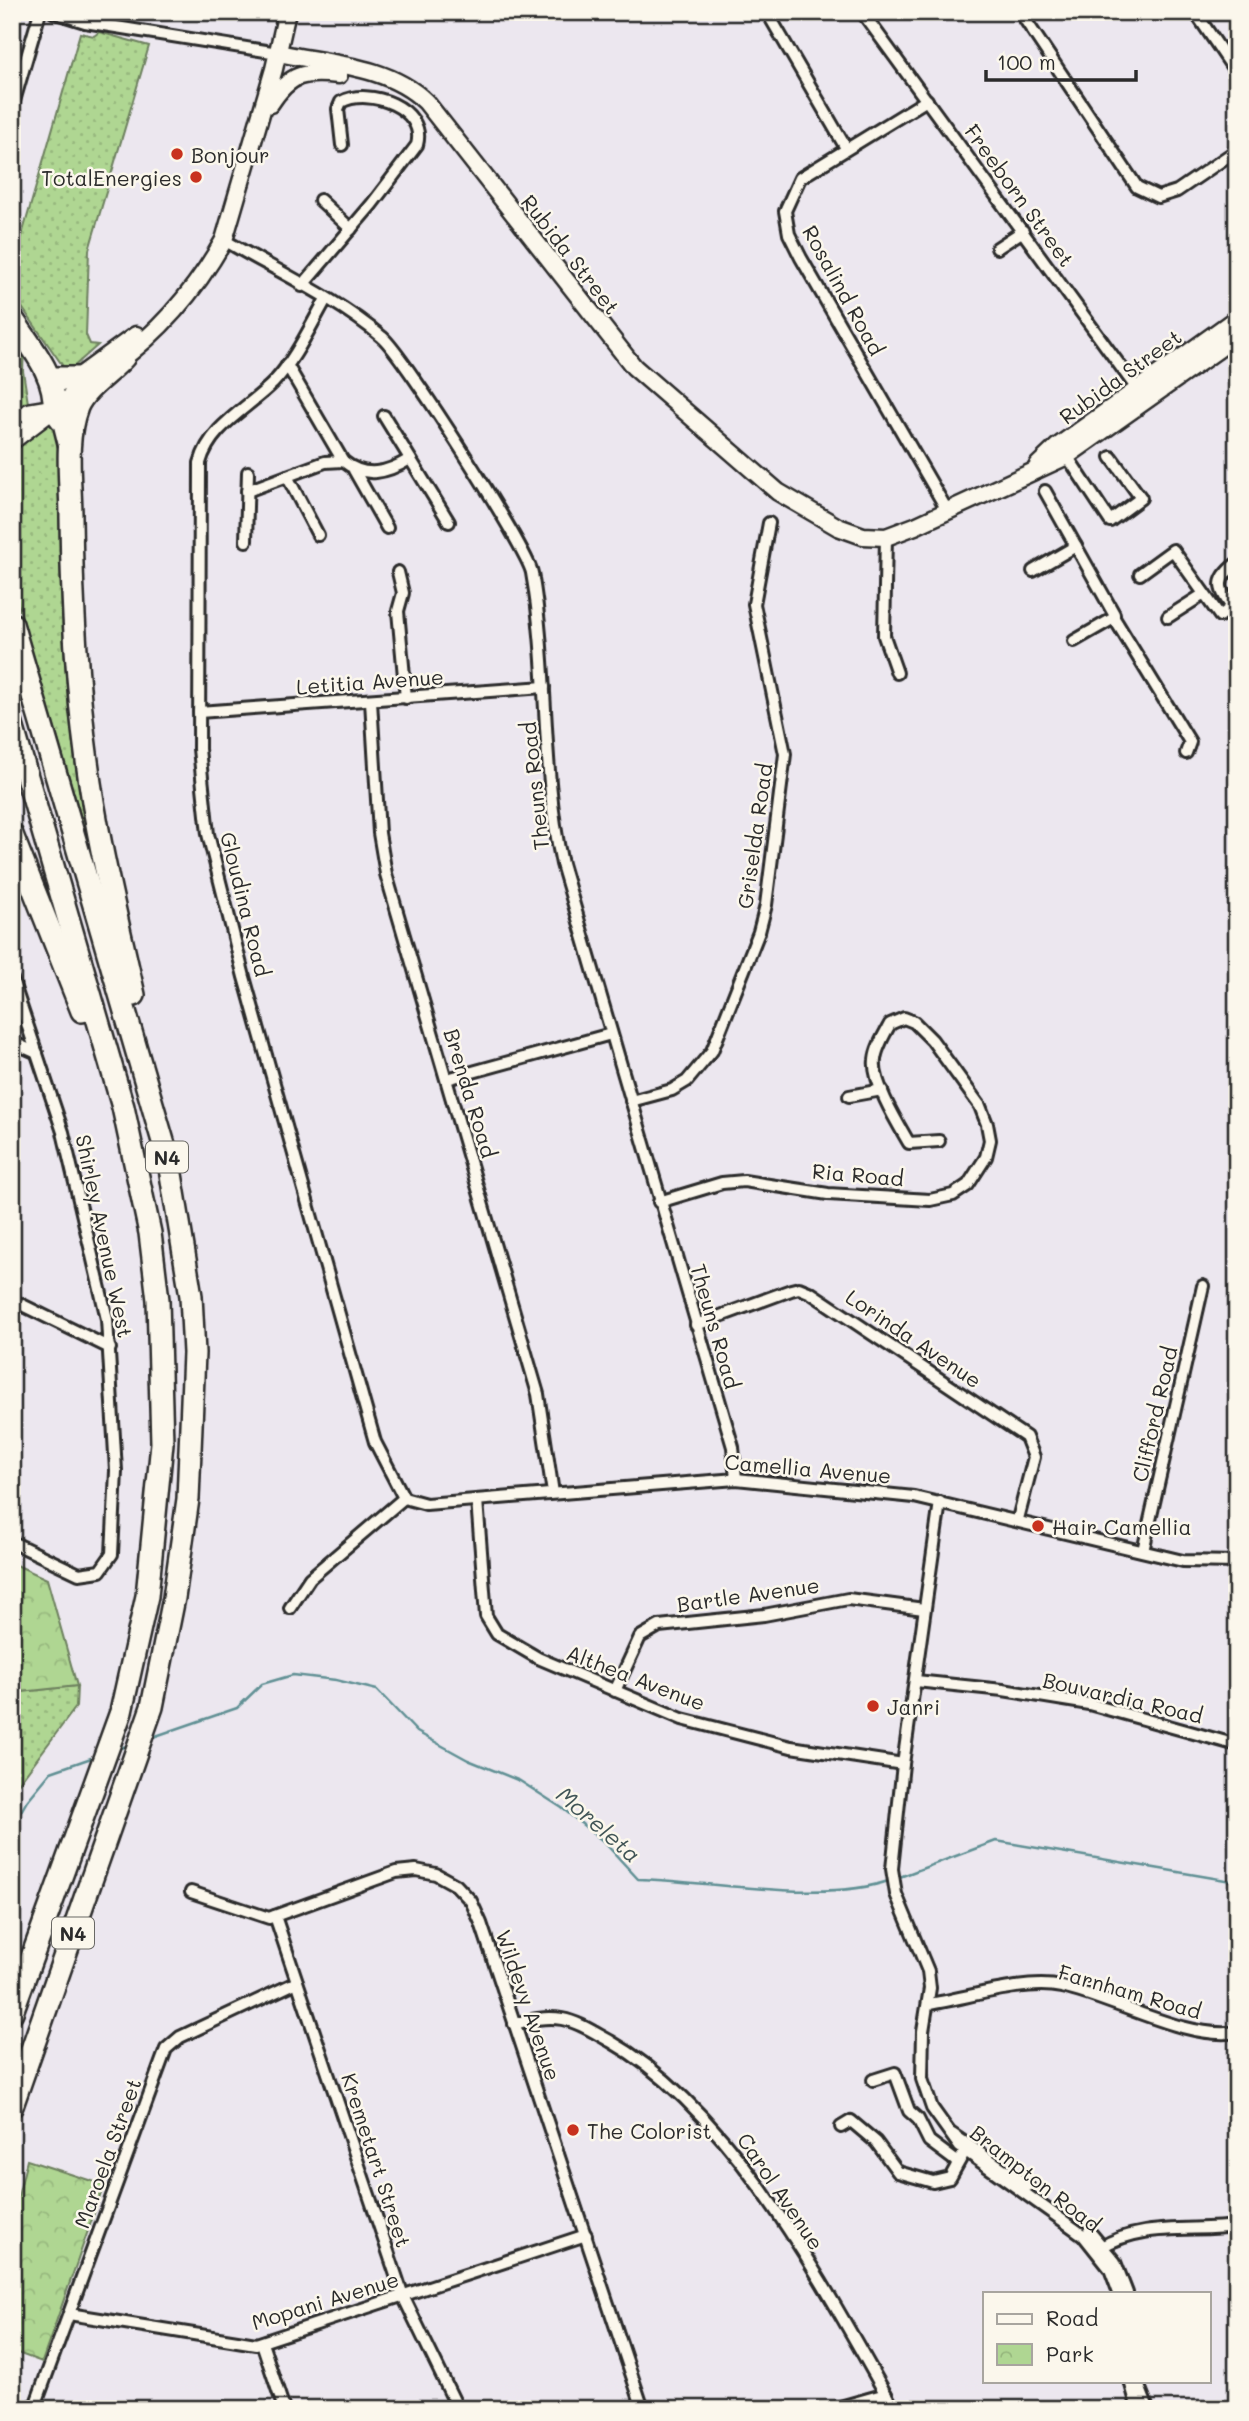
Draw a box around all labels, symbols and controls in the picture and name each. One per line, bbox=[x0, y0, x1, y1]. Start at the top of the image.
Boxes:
scale bar bbox=[986, 38, 1137, 82]
text: 100 m bbox=[997, 48, 1056, 75]
street label: Freeborn Street bbox=[959, 118, 1081, 272]
place label: Bonjour bbox=[191, 141, 270, 168]
marker: Bonjour bbox=[169, 146, 185, 162]
place label: TotalEnergies bbox=[41, 164, 182, 191]
marker: TotalEnergies bbox=[188, 169, 204, 185]
street label: Rubida Street bbox=[516, 189, 626, 319]
street label: Rosalind Road bbox=[797, 220, 891, 360]
street label: Rubida Street bbox=[1054, 323, 1186, 429]
street label: Letitia Avenue bbox=[295, 662, 445, 700]
street label: Theuns Road bbox=[514, 720, 554, 852]
street label: Griselda Road bbox=[730, 762, 778, 910]
street label: Gloudina Road bbox=[215, 829, 277, 979]
street label: Brenda Road bbox=[439, 1025, 503, 1161]
street label: Shirley Avenue West bbox=[70, 1132, 140, 1340]
road number: N4 bbox=[146, 1142, 188, 1172]
street label: Ria Road bbox=[811, 1157, 905, 1191]
street label: Theuns Road bbox=[685, 1260, 747, 1392]
street label: Lorinda Avenue bbox=[841, 1283, 987, 1393]
street label: Clifford Road bbox=[1125, 1344, 1183, 1484]
street label: Camellia Avenue bbox=[724, 1447, 892, 1489]
place label: Hair Camellia bbox=[1052, 1513, 1192, 1540]
marker: Hair Camellia bbox=[1030, 1518, 1046, 1534]
street label: Bartle Avenue bbox=[675, 1571, 821, 1617]
street label: Althea Avenue bbox=[563, 1638, 709, 1716]
street label: Bouvardia Road bbox=[1040, 1665, 1206, 1729]
place label: Janri bbox=[887, 1693, 940, 1720]
marker: Janri bbox=[865, 1698, 881, 1714]
water label: Moreleta bbox=[551, 1779, 647, 1869]
road number: N4 bbox=[52, 1918, 94, 1949]
street label: Wildevy Avenue bbox=[491, 1926, 567, 2084]
street label: Farnham Road bbox=[1055, 1958, 1205, 2024]
street label: Kremetart Street bbox=[336, 2069, 418, 2251]
street label: Maroela Street bbox=[67, 2074, 147, 2232]
place label: The Colorist bbox=[587, 2117, 712, 2144]
street label: Brampton Road bbox=[965, 2119, 1107, 2237]
marker: The Colorist bbox=[565, 2122, 581, 2138]
street label: Carol Avenue bbox=[732, 2127, 830, 2255]
street label: Mopani Avenue bbox=[248, 2265, 402, 2335]
legend bbox=[983, 2292, 1210, 2382]
text: Road bbox=[1046, 2304, 1098, 2331]
text: Park bbox=[1046, 2340, 1094, 2367]

